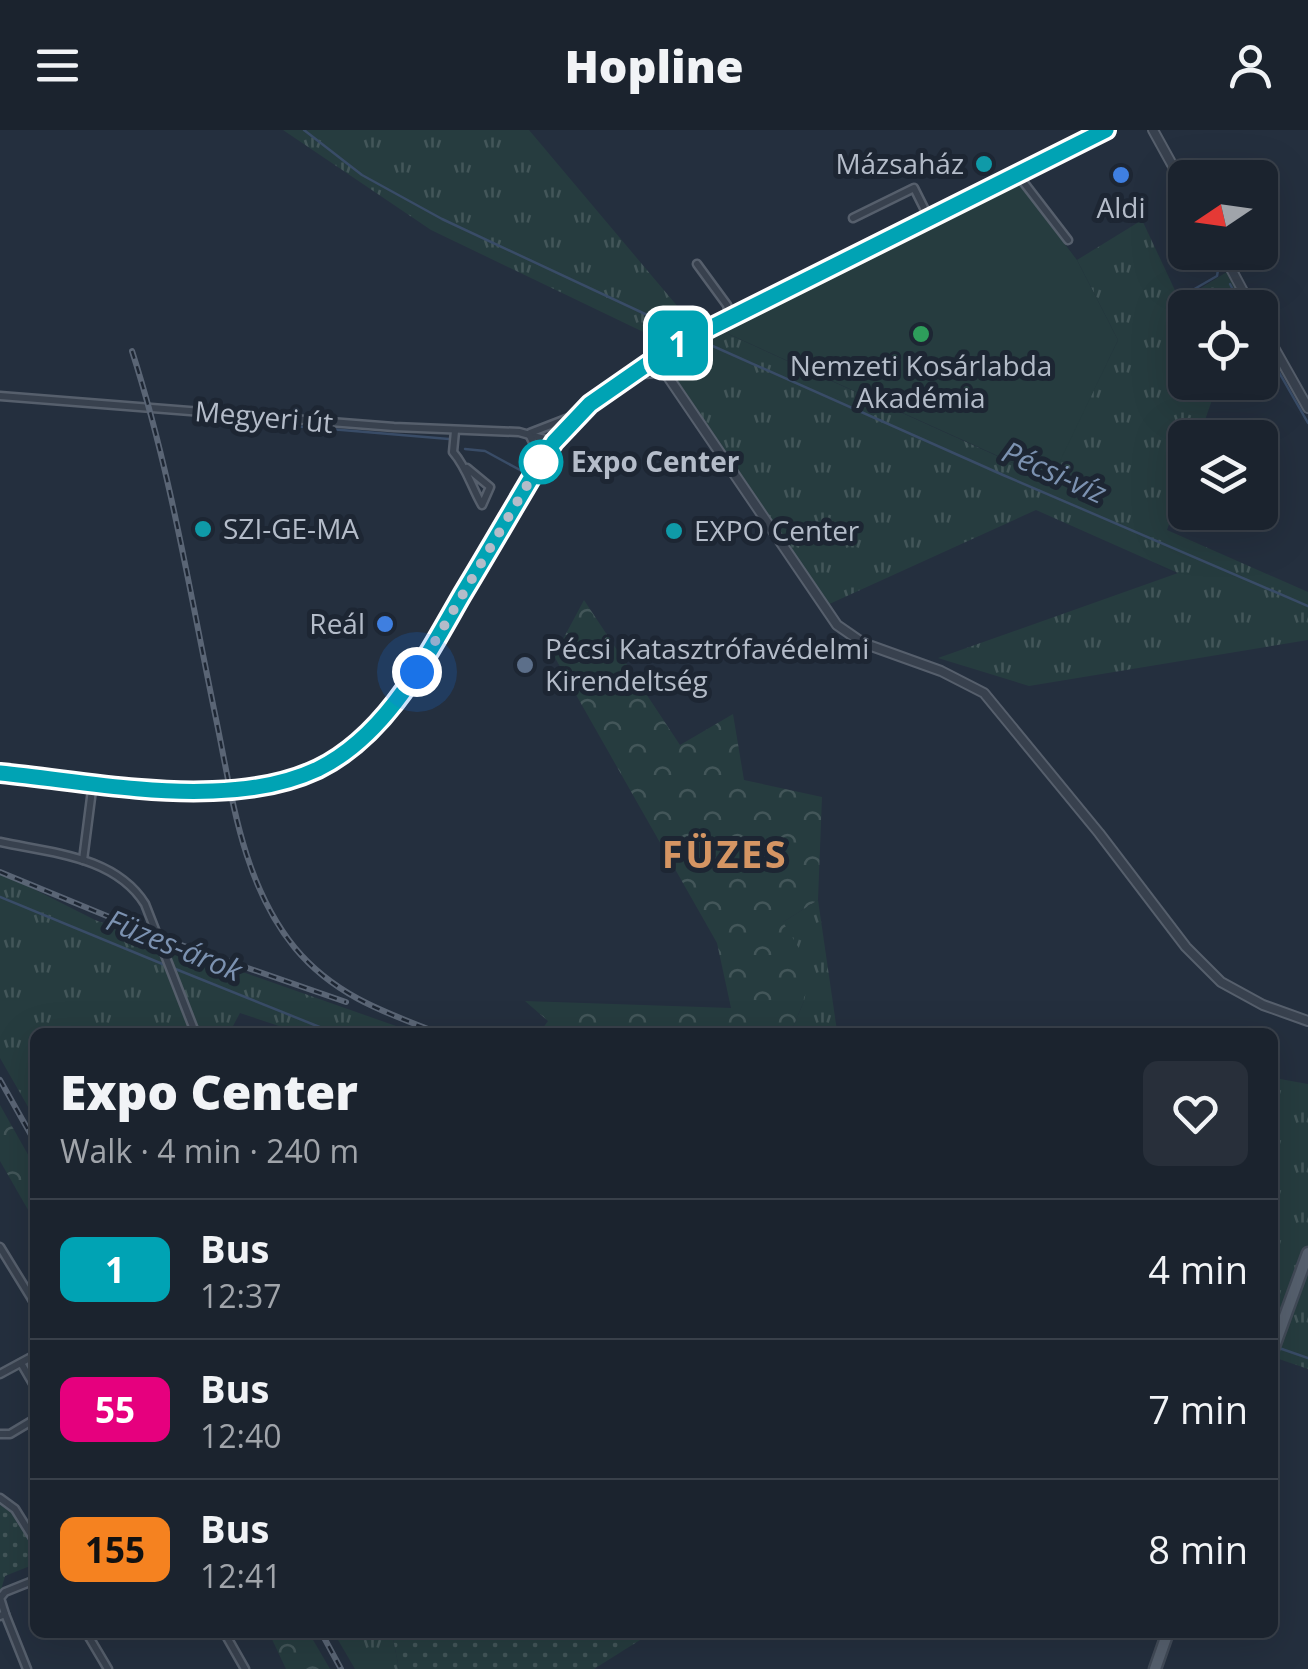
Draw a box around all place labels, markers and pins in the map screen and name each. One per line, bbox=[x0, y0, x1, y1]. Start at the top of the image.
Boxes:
place label: Mázsaház bbox=[835, 144, 964, 182]
marker: Mázsaház bbox=[973, 153, 995, 175]
marker: Aldi bbox=[1110, 164, 1132, 186]
place label: Aldi bbox=[1097, 188, 1145, 226]
marker: Nemzeti Kosárlabda Akadémia bbox=[910, 323, 932, 345]
place label: Nemzeti Kosárlabda Akadémia bbox=[790, 346, 1052, 416]
marker: Expo Center bbox=[520, 441, 562, 483]
place label: Expo Center bbox=[571, 442, 740, 480]
place label: SZI-GE-MA bbox=[223, 509, 359, 547]
place label: EXPO Center bbox=[694, 511, 860, 549]
marker: SZI-GE-MA bbox=[192, 518, 214, 540]
marker: EXPO Center bbox=[663, 520, 685, 542]
place label: Reál bbox=[309, 604, 365, 642]
marker: Reál bbox=[374, 613, 396, 635]
place label: Pécsi Katasztrófavédelmi Kirendeltség bbox=[545, 629, 869, 699]
marker: Pécsi Katasztrófavédelmi Kirendeltség bbox=[514, 654, 536, 676]

